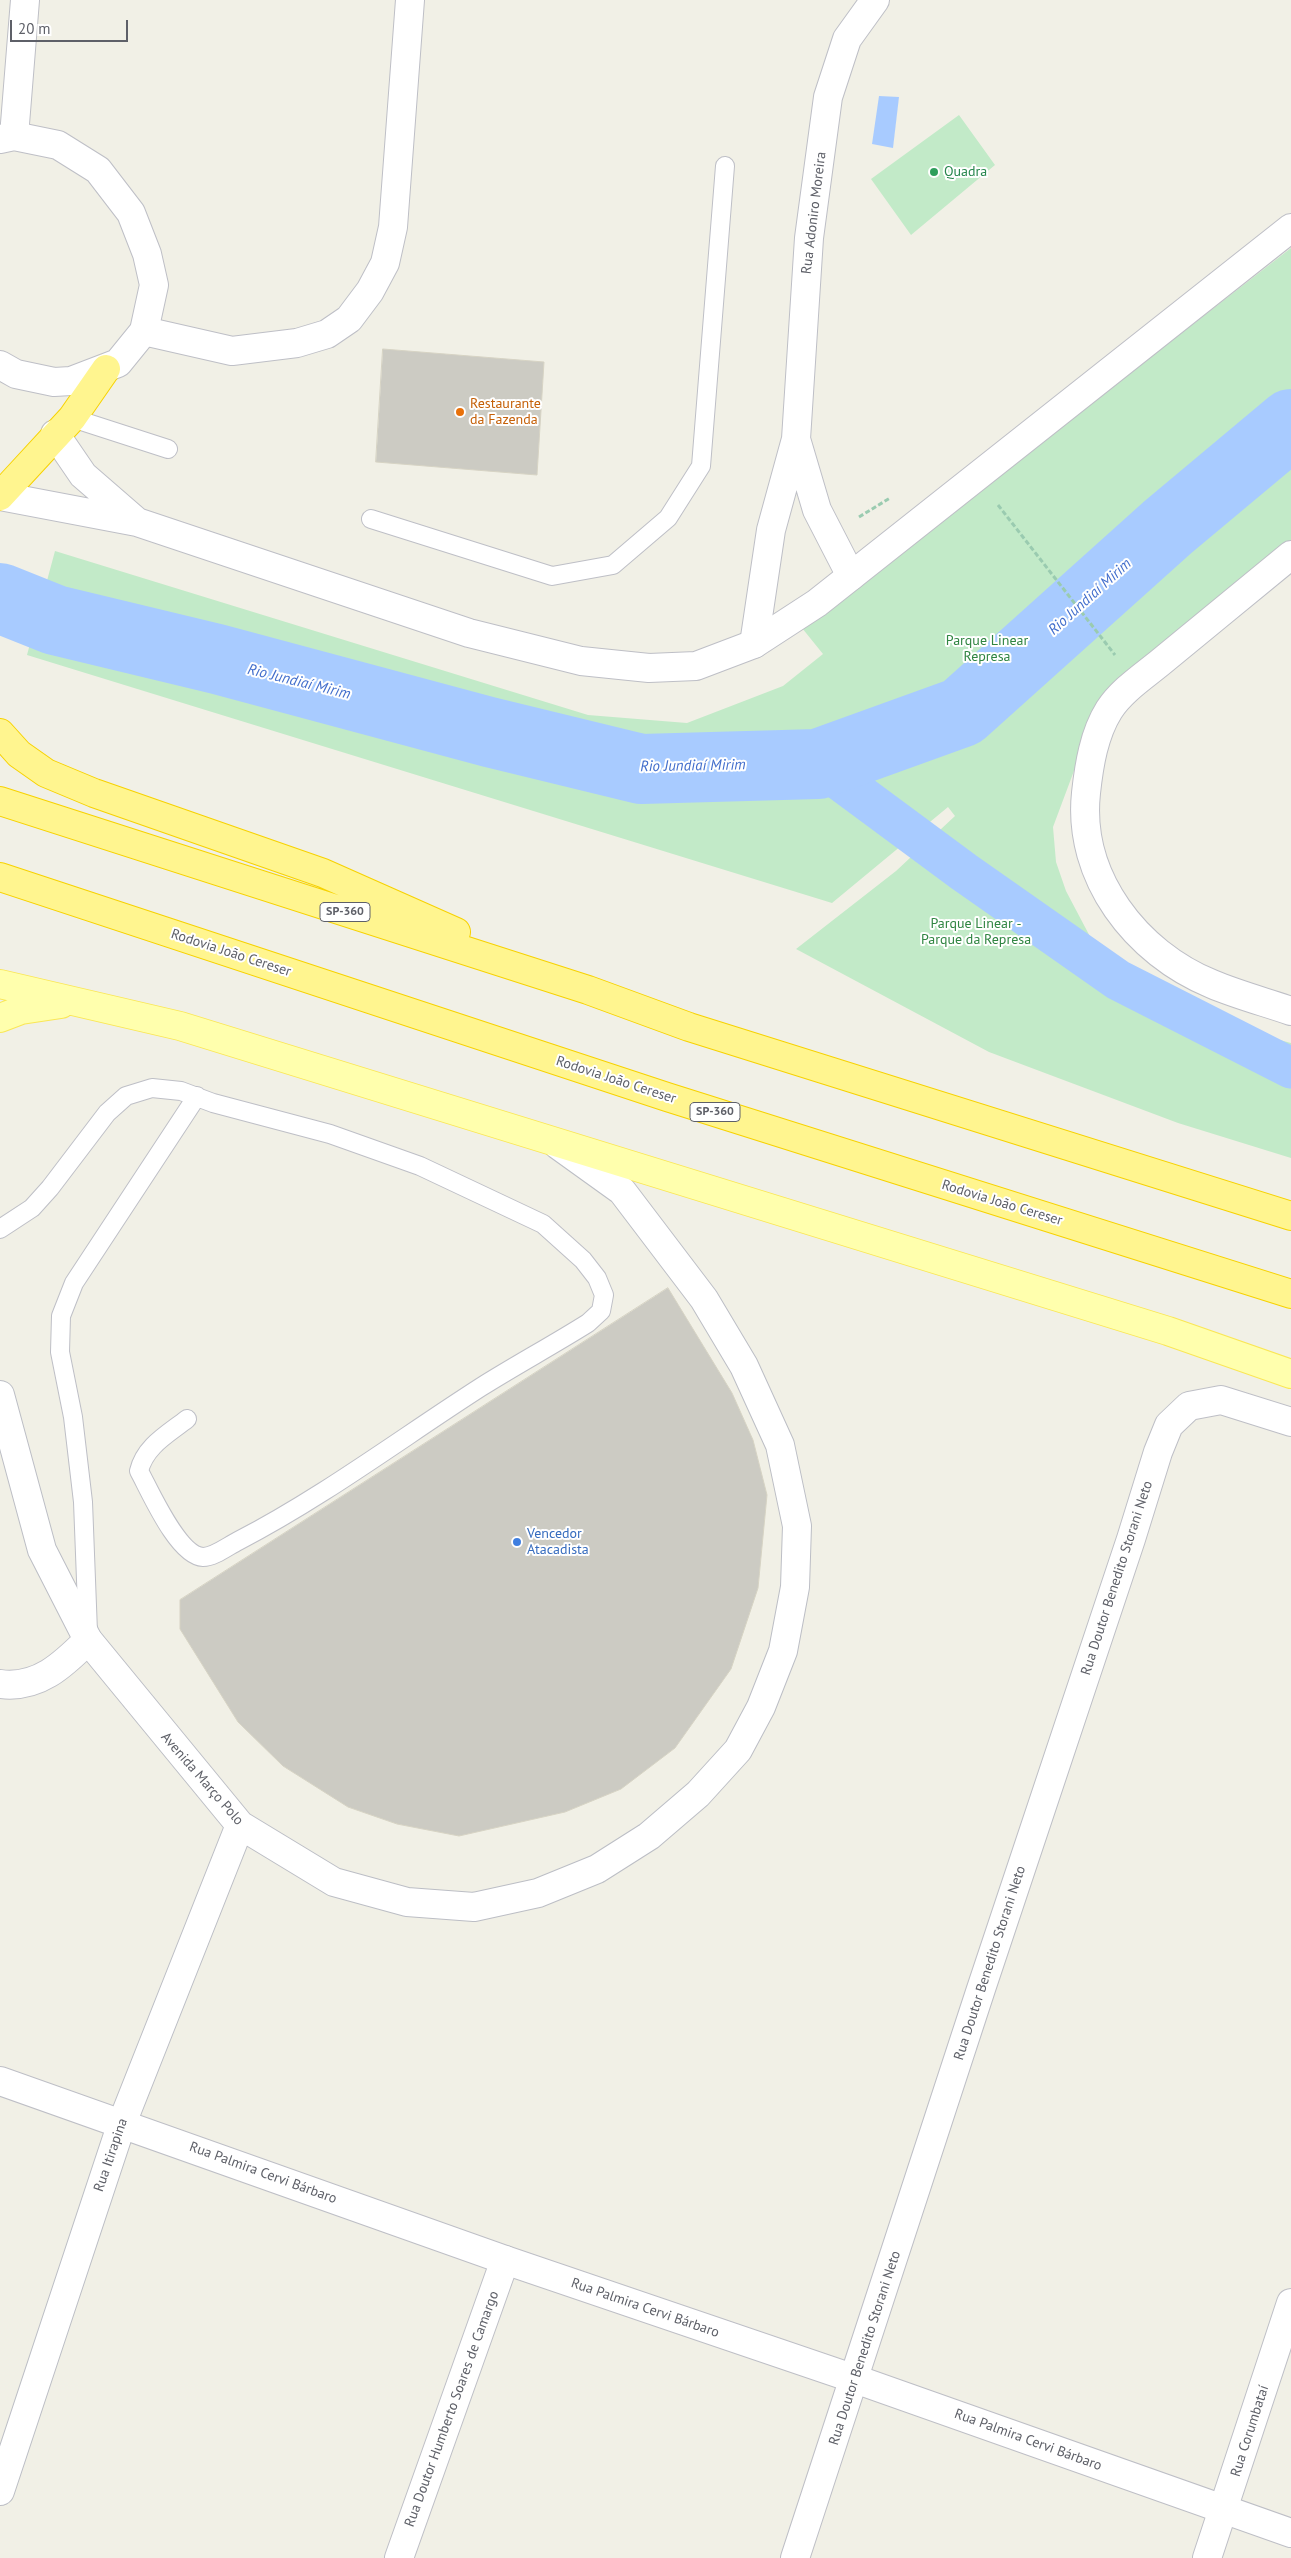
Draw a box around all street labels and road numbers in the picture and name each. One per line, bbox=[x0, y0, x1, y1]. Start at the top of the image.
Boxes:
street label: Rua Adoniro Moreira bbox=[798, 151, 830, 275]
road number: SP-360 bbox=[320, 902, 370, 922]
street label: Rodovia João Cereser bbox=[169, 926, 293, 980]
street label: Rodovia João Cereser bbox=[554, 1053, 678, 1107]
road number: SP-360 bbox=[690, 1102, 740, 1122]
street label: Rodovia João Cereser bbox=[940, 1177, 1064, 1229]
street label: Rua Doutor Benedito Storani Neto bbox=[1078, 1479, 1156, 1677]
street label: Avenida Março Polo bbox=[157, 1729, 247, 1829]
street label: Rua Doutor Benedito Storani Neto bbox=[951, 1864, 1029, 2062]
street label: Rua Itirapina bbox=[91, 2116, 131, 2194]
street label: Rua Palmira Cervi Bárbaro bbox=[187, 2138, 339, 2208]
street label: Rua Doutor Benedito Storani Neto bbox=[826, 2249, 904, 2447]
street label: Rua Palmira Cervi Bárbaro bbox=[569, 2275, 721, 2341]
street label: Rua Doutor Humberto Soares de Camargo bbox=[401, 2289, 503, 2529]
street label: Rua Corumbataí bbox=[1227, 2383, 1273, 2479]
street label: Rua Palmira Cervi Bárbaro bbox=[952, 2405, 1104, 2475]

